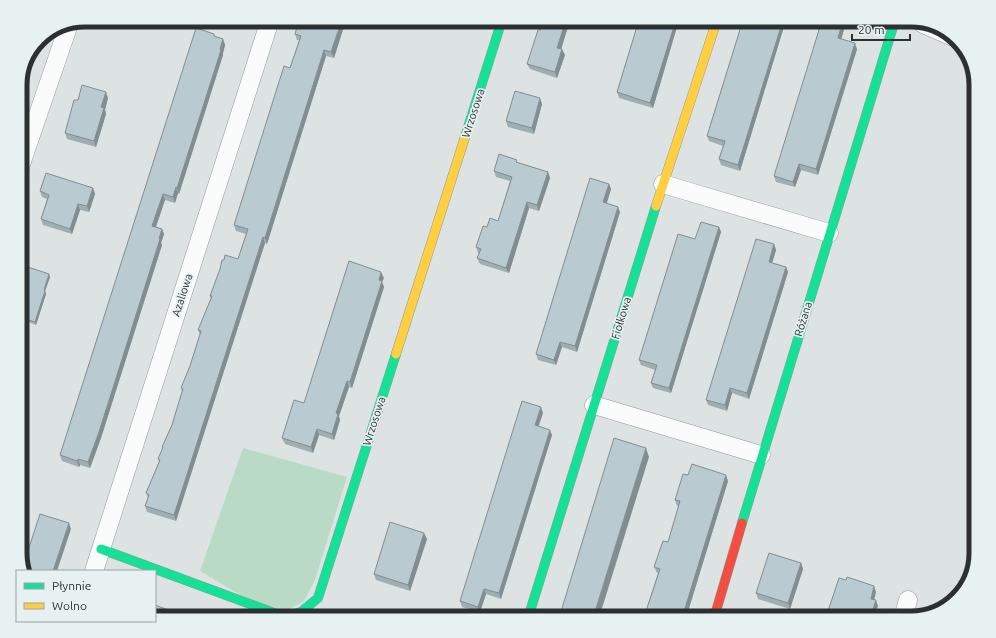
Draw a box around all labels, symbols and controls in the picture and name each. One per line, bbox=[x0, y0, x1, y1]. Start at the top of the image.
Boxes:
scale bar bbox=[852, 16, 910, 42]
text: 20 m bbox=[858, 23, 885, 36]
street label: Wrzosowa bbox=[459, 87, 487, 139]
street label: Azaliowa bbox=[169, 272, 195, 318]
street label: Fiołkowa bbox=[609, 295, 633, 341]
street label: Różana bbox=[792, 300, 814, 338]
street label: Wrzosowa bbox=[360, 395, 388, 447]
legend bbox=[16, 570, 156, 622]
text: Płynnie bbox=[52, 579, 91, 592]
text: Wolno bbox=[52, 599, 87, 612]

